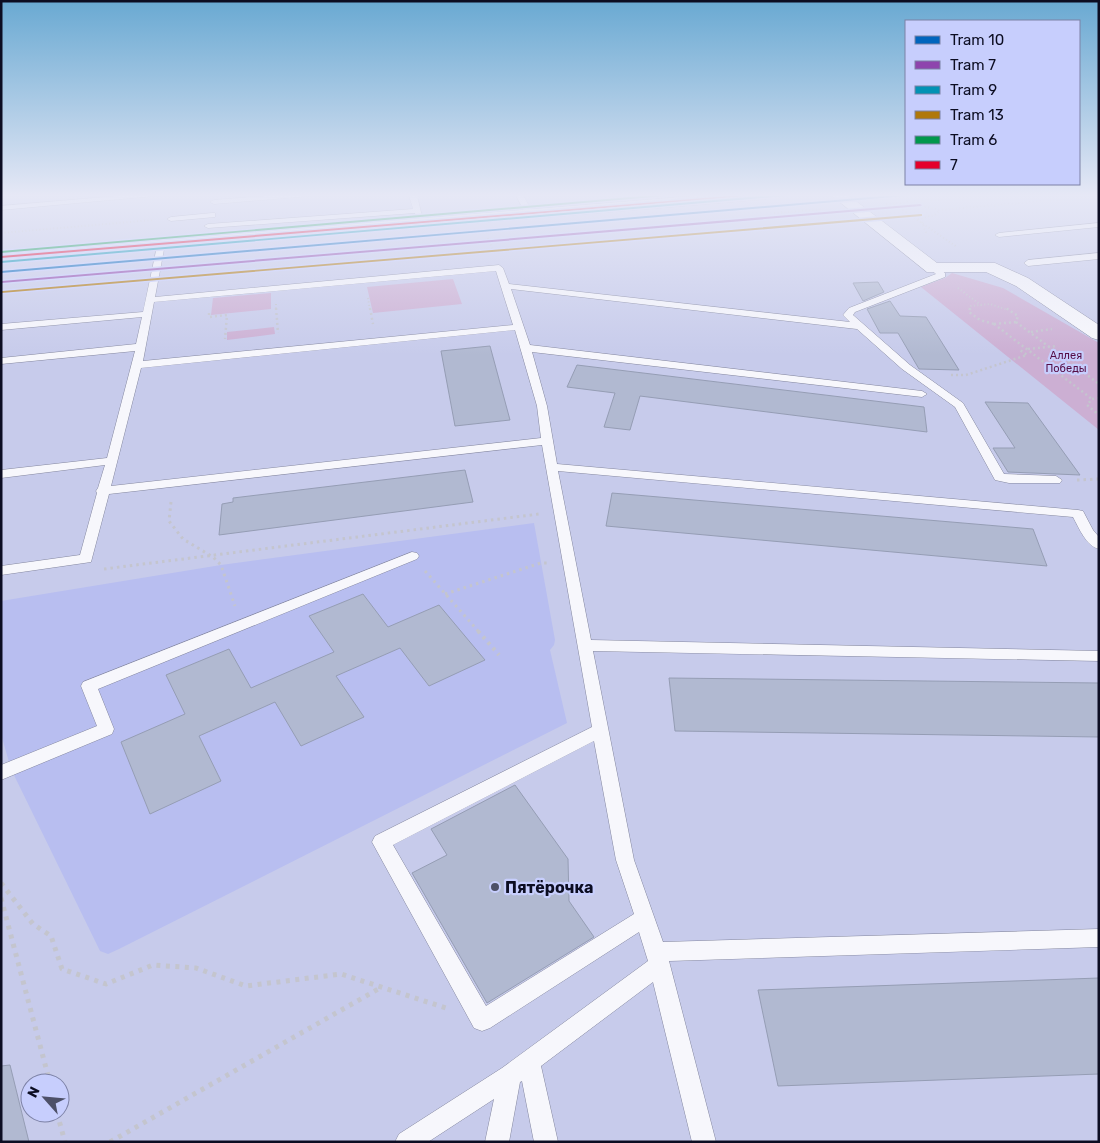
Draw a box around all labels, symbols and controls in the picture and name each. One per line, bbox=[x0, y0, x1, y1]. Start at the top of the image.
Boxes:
legend bbox=[905, 20, 1080, 185]
text: Tram 10 bbox=[950, 31, 1004, 49]
text: Tram 7 bbox=[950, 56, 996, 74]
text: Tram 9 bbox=[950, 81, 997, 99]
text: Tram 13 bbox=[950, 106, 1004, 124]
text: Tram 6 bbox=[950, 131, 997, 149]
text: 7 bbox=[950, 156, 958, 174]
park label: Аллея Победы bbox=[1045, 349, 1087, 375]
place label: Пятёрочка bbox=[505, 878, 594, 897]
marker: Пятёрочка bbox=[489, 881, 501, 893]
north arrow bbox=[20, 1073, 70, 1123]
text: N bbox=[24, 1084, 44, 1101]

